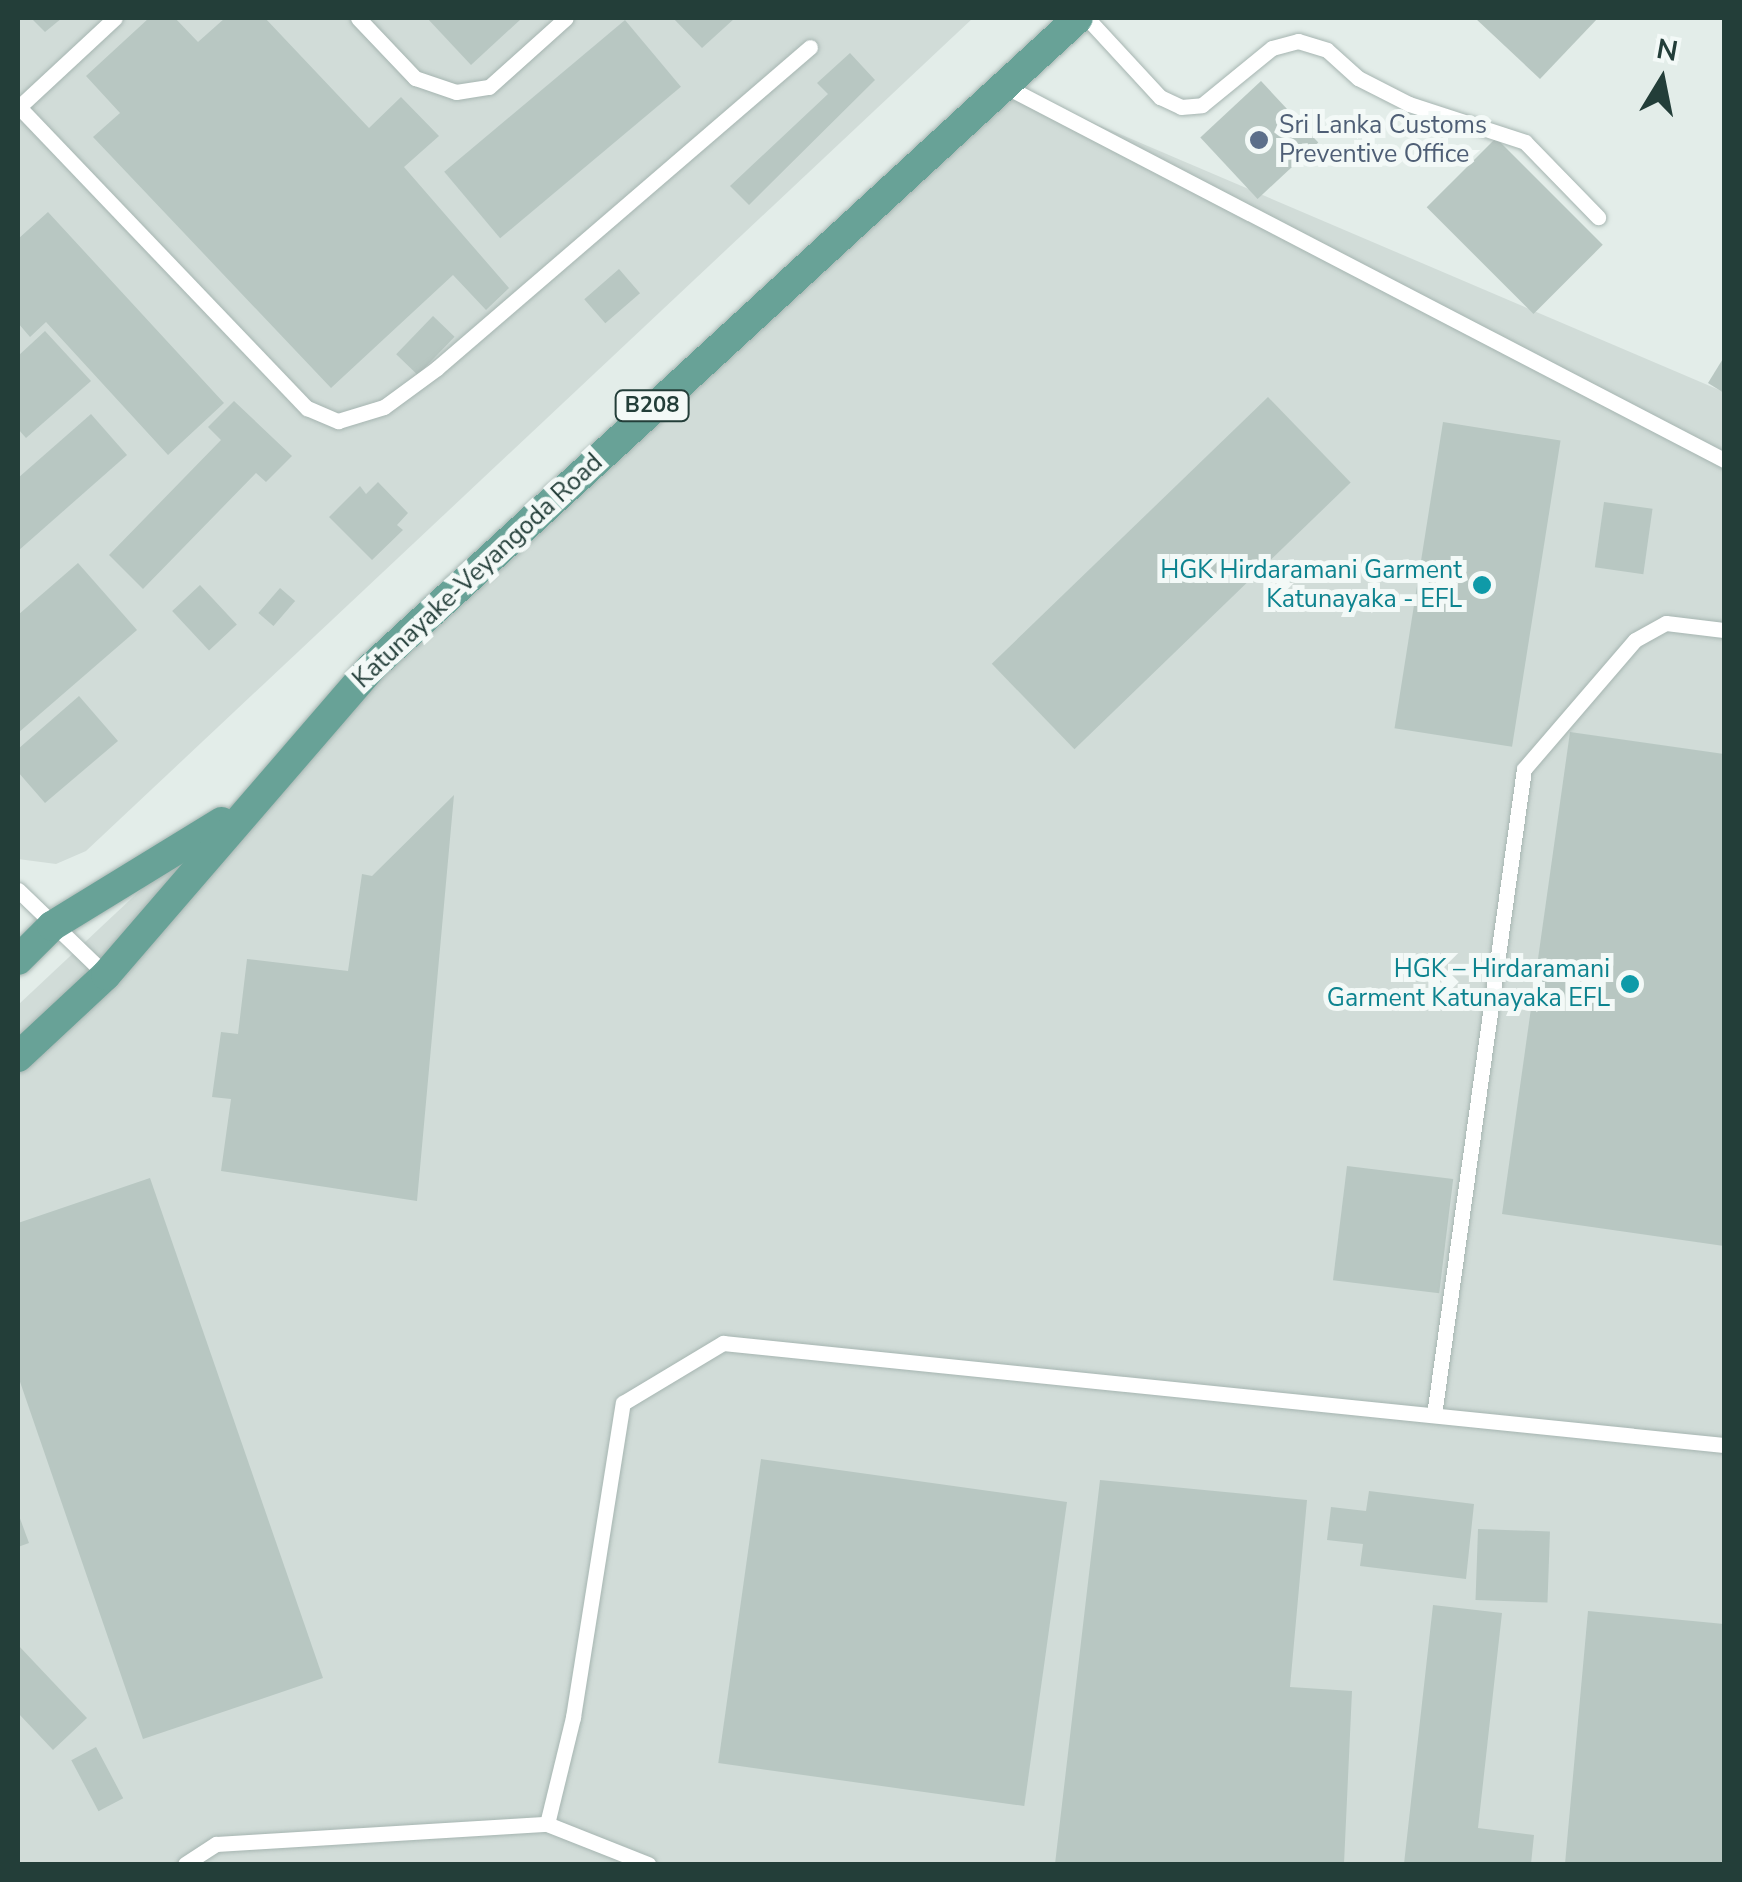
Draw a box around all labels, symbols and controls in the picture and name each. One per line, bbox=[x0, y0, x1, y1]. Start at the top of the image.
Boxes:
north arrow bbox=[1612, 30, 1712, 130]
text: N bbox=[1654, 30, 1681, 71]
place label: Sri Lanka Customs Preventive Office bbox=[1279, 111, 1487, 170]
marker: Sri Lanka Customs Preventive Office bbox=[1248, 129, 1270, 151]
road number: B208 bbox=[614, 389, 690, 423]
street label: Katunayake-Veyangoda Road bbox=[347, 448, 609, 694]
place label: HGK Hirdaramani Garment Katunayaka - EFL bbox=[1160, 556, 1462, 615]
marker: HGK Hirdaramani Garment Katunayaka - EFL bbox=[1471, 574, 1493, 596]
place label: HGK – Hirdaramani Garment Katunayaka EFL bbox=[1327, 955, 1610, 1014]
marker: HGK – Hirdaramani Garment Katunayaka EFL bbox=[1619, 973, 1641, 995]

